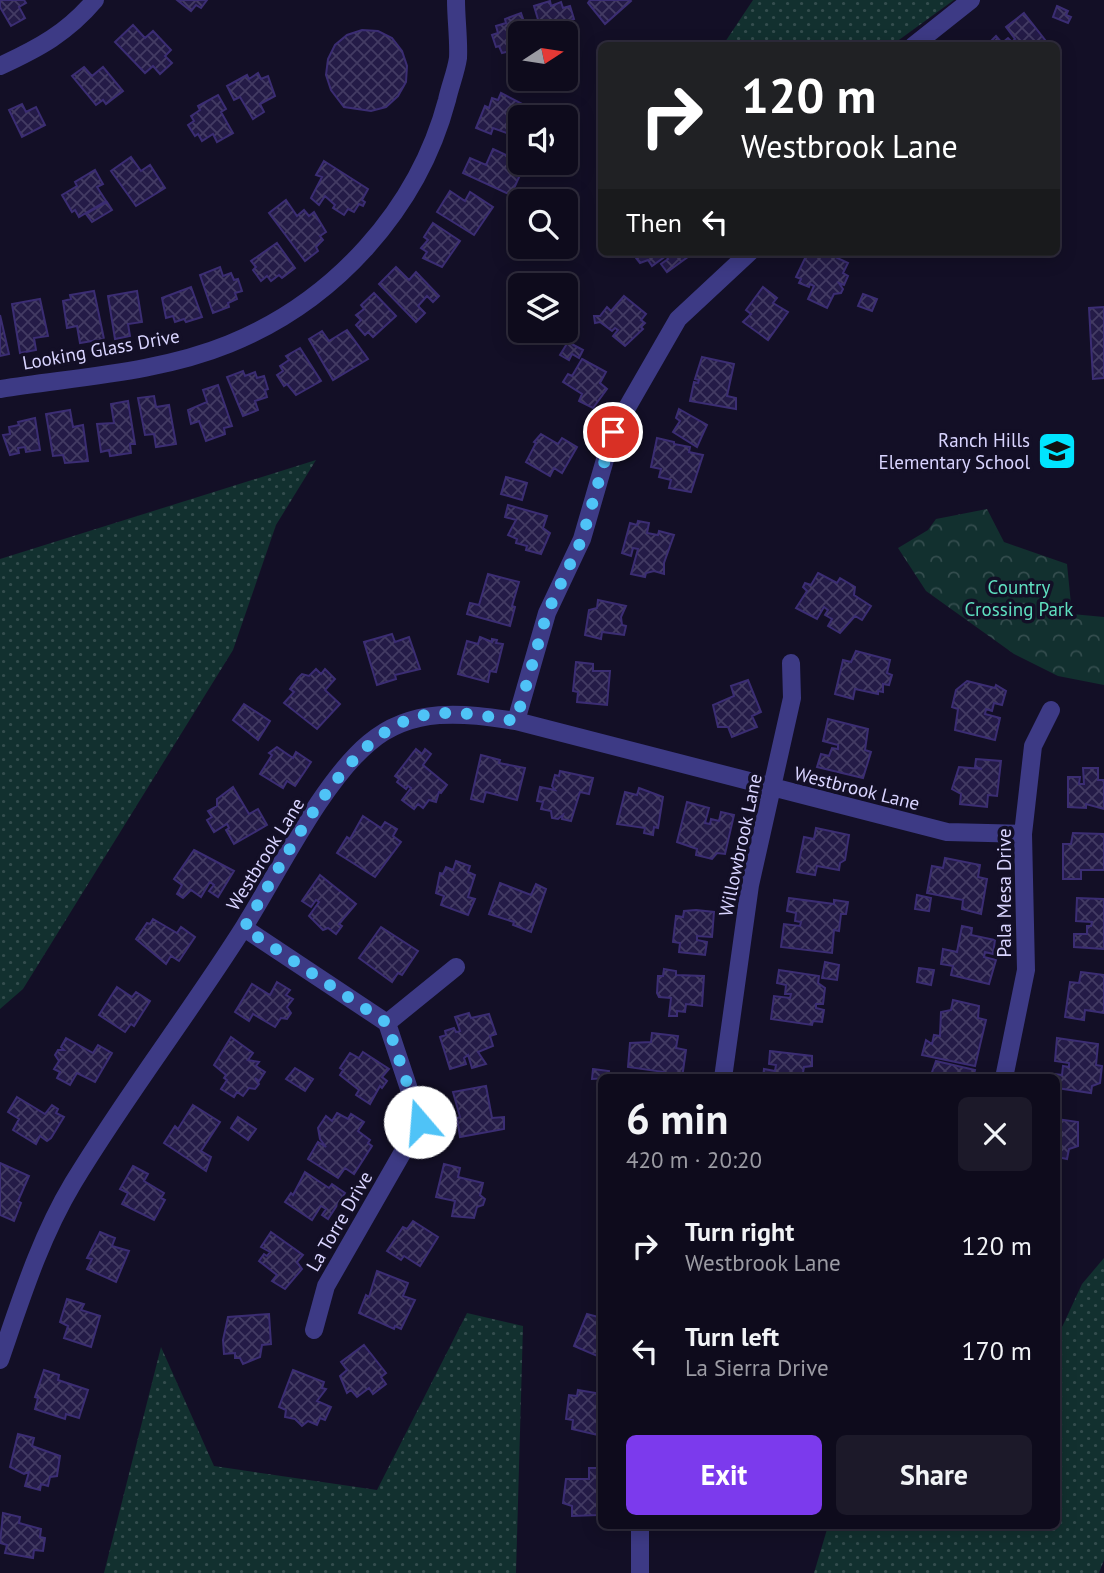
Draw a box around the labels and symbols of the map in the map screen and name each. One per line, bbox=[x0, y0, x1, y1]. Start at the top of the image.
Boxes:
north arrow bbox=[508, 21, 578, 91]
street label: Looking Glass Drive bbox=[21, 323, 181, 375]
pin bbox=[583, 402, 643, 462]
place label: Ranch Hills Elementary School bbox=[879, 428, 1030, 474]
school or university icon: Ranch Hills Elementary School bbox=[1036, 430, 1078, 472]
park label: Country Crossing Park bbox=[965, 575, 1073, 621]
street label: Westbrook Lane bbox=[792, 761, 922, 815]
street label: Willowbrook Lane bbox=[713, 771, 767, 919]
street label: Westbrook Lane bbox=[221, 793, 309, 915]
street label: Pala Mesa Drive bbox=[992, 828, 1016, 958]
position arrow bbox=[383, 1085, 457, 1159]
street label: La Torre Drive bbox=[301, 1167, 377, 1275]

